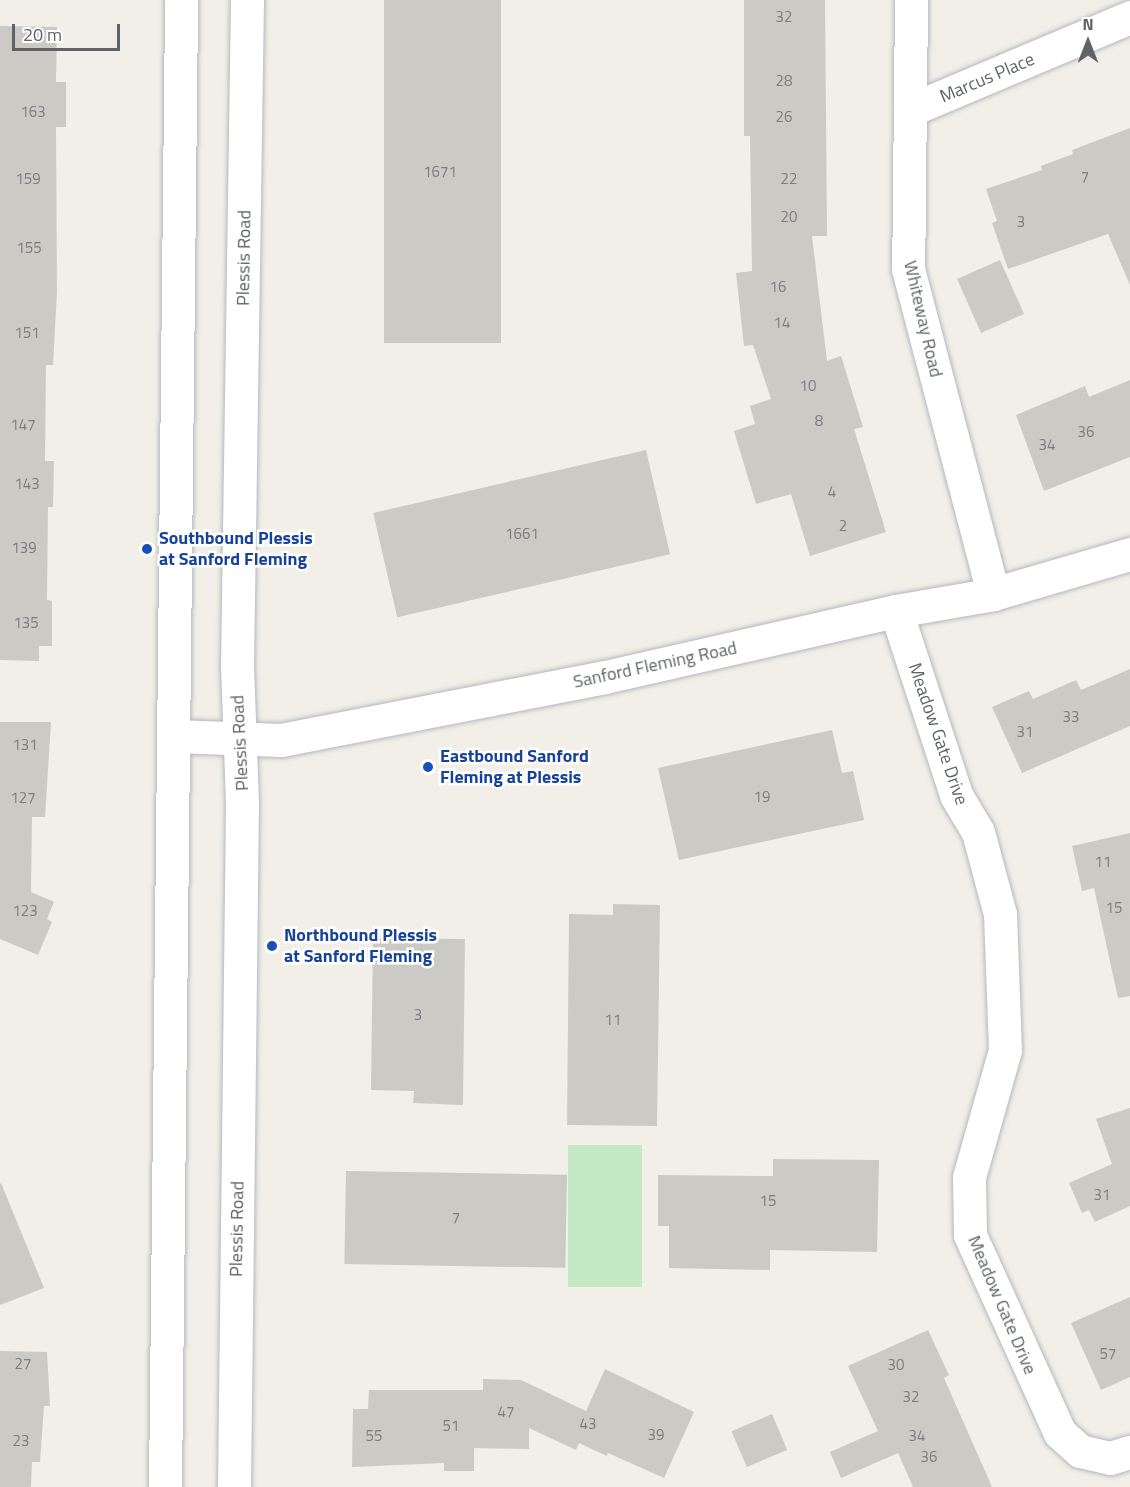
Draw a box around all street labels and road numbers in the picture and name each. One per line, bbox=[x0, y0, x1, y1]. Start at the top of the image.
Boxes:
street label: Marcus Place bbox=[936, 48, 1038, 108]
street label: Plessis Road bbox=[232, 210, 256, 306]
street label: Whiteway Road bbox=[899, 259, 947, 379]
street label: Sanford Fleming Road bbox=[571, 637, 739, 693]
street label: Meadow Gate Drive bbox=[904, 660, 972, 808]
street label: Plessis Road bbox=[227, 695, 253, 791]
street label: Plessis Road bbox=[225, 1181, 249, 1277]
street label: Meadow Gate Drive bbox=[963, 1232, 1041, 1378]

